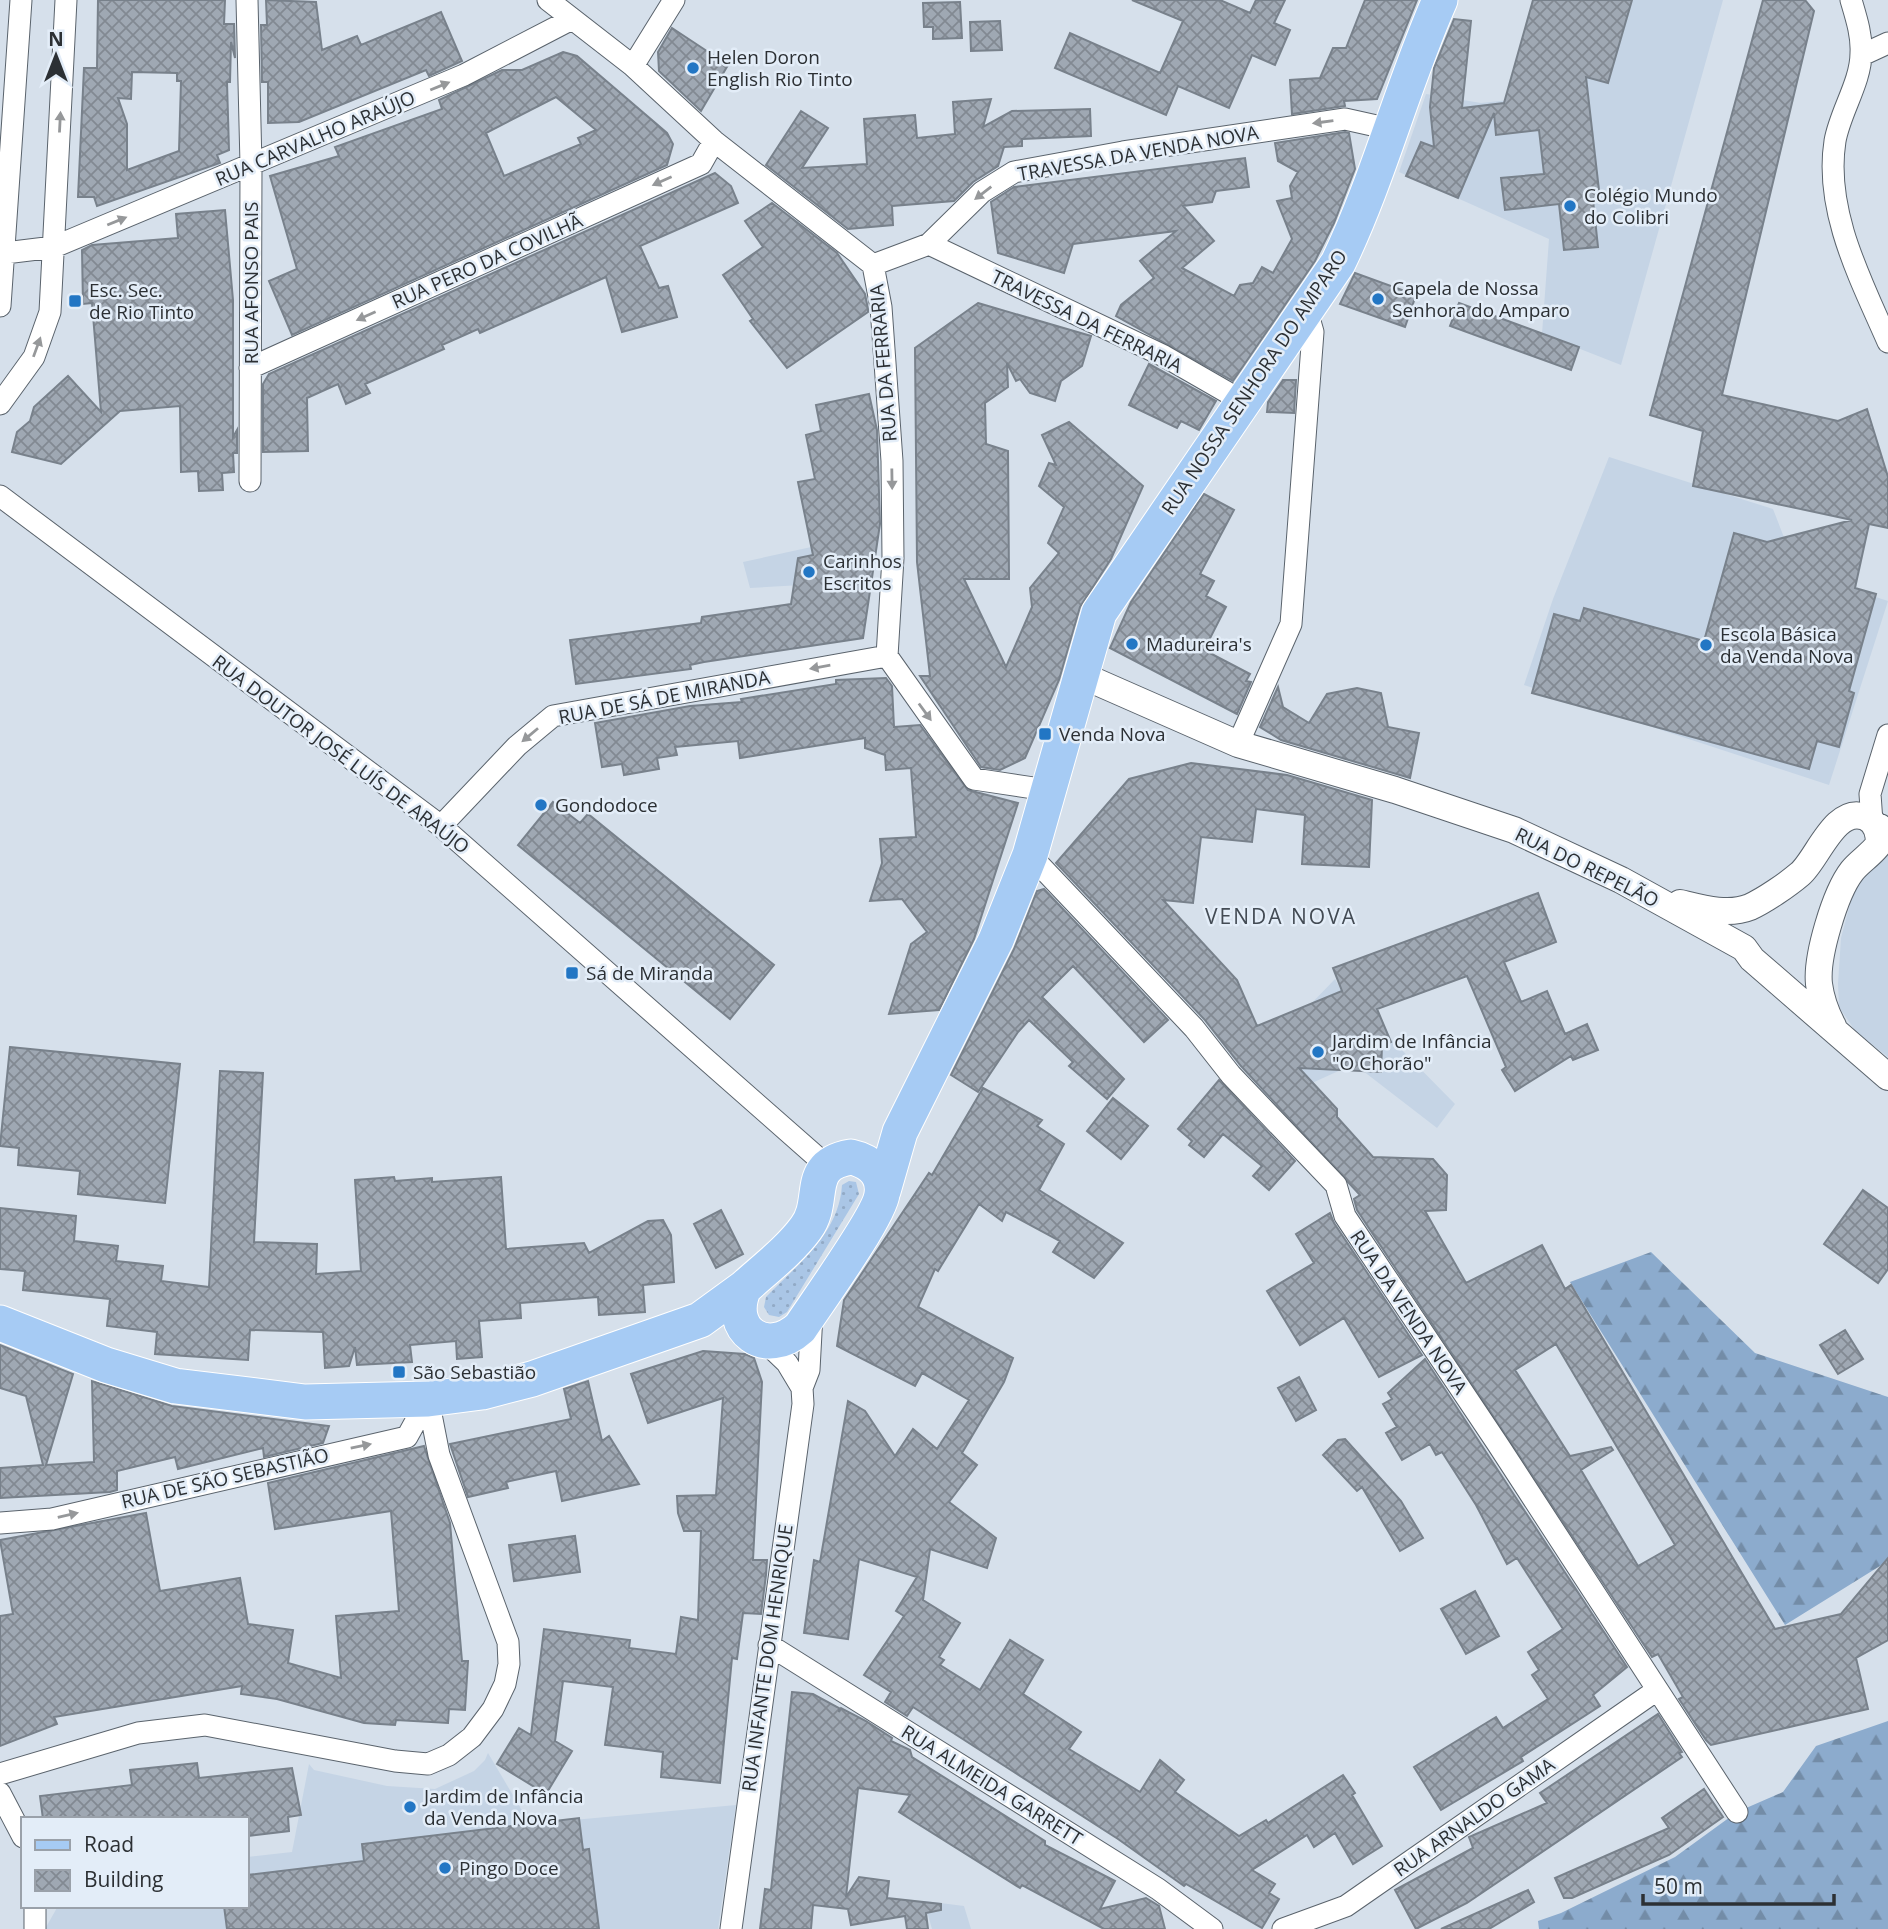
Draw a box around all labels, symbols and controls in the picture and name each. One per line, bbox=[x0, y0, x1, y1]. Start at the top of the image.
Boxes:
north arrow bbox=[21, 21, 91, 91]
text: N bbox=[48, 26, 64, 52]
place label: Helen Doron English Rio Tinto bbox=[707, 44, 853, 92]
marker: Helen Doron English Rio Tinto bbox=[685, 60, 701, 76]
one-way arrow bbox=[429, 80, 450, 91]
street label: RUA CARVALHO ARAÚJO bbox=[211, 84, 419, 192]
one-way arrow bbox=[54, 111, 65, 133]
one-way arrow bbox=[1312, 117, 1334, 128]
street label: TRAVESSA DA VENDA NOVA bbox=[1016, 119, 1260, 187]
one-way arrow bbox=[652, 175, 672, 187]
place label: Colégio Mundo do Colibri bbox=[1584, 182, 1718, 230]
one-way arrow bbox=[974, 185, 992, 199]
marker: Colégio Mundo do Colibri bbox=[1562, 198, 1578, 214]
street label: RUA AFONSO PAIS bbox=[238, 202, 264, 364]
street label: RUA PERO DA COVILHÃ bbox=[388, 207, 586, 315]
one-way arrow bbox=[106, 215, 127, 226]
street label: RUA NOSSA SENHORA DO AMPARO bbox=[1155, 244, 1353, 520]
street label: TRAVESSA DA FERRARIA bbox=[987, 263, 1187, 379]
place label: Capela de Nossa Senhora do Amparo bbox=[1392, 275, 1570, 323]
place label: Esc. Sec. de Rio Tinto bbox=[89, 277, 194, 325]
street label: RUA DA FERRARIA bbox=[863, 283, 903, 443]
marker: Capela de Nossa Senhora do Amparo bbox=[1370, 291, 1386, 307]
marker: Esc. Sec. de Rio Tinto bbox=[67, 293, 83, 309]
one-way arrow bbox=[356, 310, 376, 322]
one-way arrow bbox=[32, 336, 43, 357]
one-way arrow bbox=[886, 468, 898, 490]
place label: Carinhos Escritos bbox=[823, 548, 902, 596]
marker: Carinhos Escritos bbox=[801, 564, 817, 580]
place label: Escola Básica da Venda Nova bbox=[1720, 621, 1854, 669]
place label: Madureira's bbox=[1146, 631, 1252, 657]
marker: Madureira's bbox=[1124, 636, 1140, 652]
marker: Escola Básica da Venda Nova bbox=[1698, 637, 1714, 653]
street label: RUA DOUTOR JOSÉ LUÍS DE ARAÚJO bbox=[207, 649, 475, 859]
one-way arrow bbox=[809, 662, 831, 673]
street label: RUA DE SÁ DE MIRANDA bbox=[556, 664, 772, 730]
one-way arrow bbox=[918, 703, 932, 721]
place label: Venda Nova bbox=[1059, 721, 1166, 747]
marker: Venda Nova bbox=[1037, 726, 1053, 742]
one-way arrow bbox=[521, 727, 539, 743]
place label: Gondodoce bbox=[555, 792, 658, 818]
marker: Gondodoce bbox=[533, 797, 549, 813]
street label: RUA DO REPELÃO bbox=[1511, 821, 1663, 913]
district label: VENDA NOVA bbox=[1205, 902, 1357, 930]
place label: Sá de Miranda bbox=[586, 960, 713, 986]
marker: Sá de Miranda bbox=[564, 965, 580, 981]
place label: Jardim de Infância "O Chorão" bbox=[1330, 1028, 1492, 1076]
marker: Jardim de Infância "O Chorão" bbox=[1310, 1044, 1326, 1060]
street label: RUA DA VENDA NOVA bbox=[1344, 1225, 1474, 1399]
place label: São Sebastião bbox=[413, 1359, 536, 1385]
marker: São Sebastião bbox=[391, 1364, 407, 1380]
one-way arrow bbox=[350, 1440, 372, 1451]
street label: RUA DE SÃO SEBASTIÃO bbox=[119, 1441, 331, 1515]
one-way arrow bbox=[57, 1509, 79, 1520]
street label: RUA INFANTE DOM HENRIQUE bbox=[735, 1523, 799, 1793]
street label: RUA ALMEIDA GARRETT bbox=[897, 1719, 1088, 1852]
street label: RUA ARNALDO GAMA bbox=[1388, 1752, 1560, 1882]
place label: Jardim de Infância da Venda Nova bbox=[422, 1783, 584, 1831]
marker: Jardim de Infância da Venda Nova bbox=[402, 1799, 418, 1815]
legend bbox=[21, 1817, 248, 1908]
text: Road bbox=[84, 1830, 134, 1858]
place label: Pingo Doce bbox=[459, 1855, 559, 1881]
marker: Pingo Doce bbox=[437, 1860, 453, 1876]
scale bar bbox=[1643, 1862, 1834, 1906]
text: Building bbox=[84, 1865, 163, 1893]
text: 50 m bbox=[1654, 1872, 1703, 1900]

